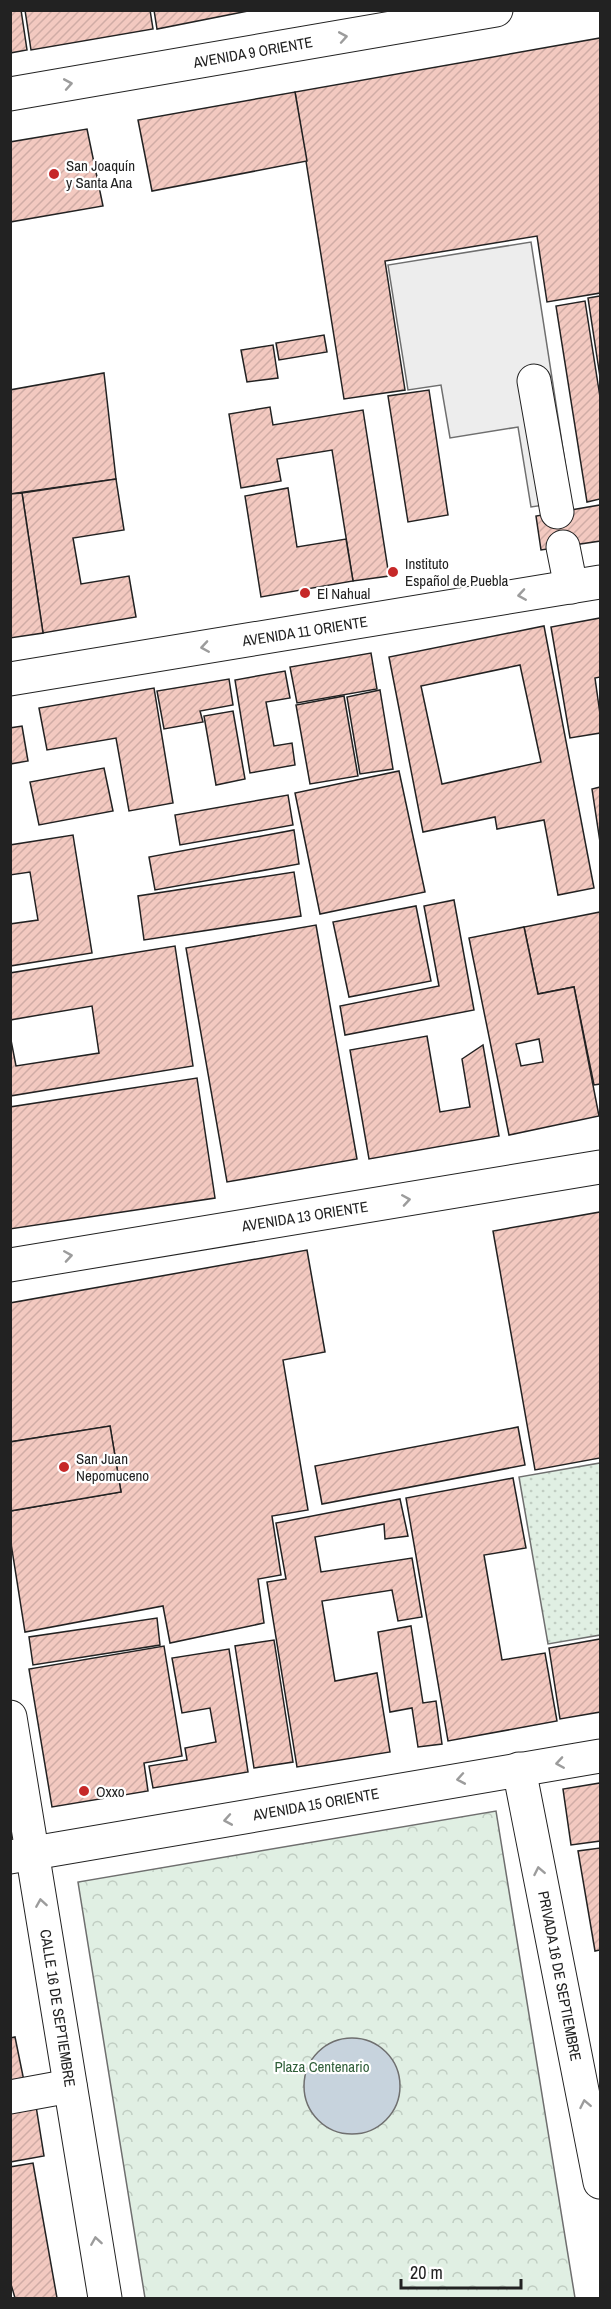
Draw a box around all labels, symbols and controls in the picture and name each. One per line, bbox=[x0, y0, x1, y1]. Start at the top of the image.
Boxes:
street label: AVENIDA 9 ORIENTE bbox=[191, 31, 314, 73]
one-way arrow bbox=[338, 31, 348, 43]
one-way arrow bbox=[63, 78, 73, 91]
place label: San Joaquín y Santa Ana bbox=[66, 155, 135, 193]
marker: San Joaquín y Santa Ana bbox=[47, 167, 61, 181]
place label: Instituto Español de Puebla bbox=[405, 553, 508, 591]
marker: Instituto Español de Puebla bbox=[386, 565, 400, 579]
place label: El Nahual bbox=[317, 583, 370, 604]
marker: El Nahual bbox=[298, 586, 312, 600]
one-way arrow bbox=[517, 588, 527, 601]
street label: AVENIDA 11 ORIENTE bbox=[240, 611, 369, 651]
one-way arrow bbox=[201, 641, 210, 653]
one-way arrow bbox=[400, 1194, 410, 1207]
street label: AVENIDA 13 ORIENTE bbox=[239, 1196, 370, 1237]
one-way arrow bbox=[63, 1250, 73, 1263]
place label: San Juan Nepomuceno bbox=[76, 1448, 149, 1486]
marker: San Juan Nepomuceno bbox=[57, 1460, 71, 1474]
one-way arrow bbox=[555, 1756, 564, 1768]
one-way arrow bbox=[457, 1773, 466, 1785]
place label: Oxxo bbox=[96, 1781, 125, 1802]
street label: AVENIDA 15 ORIENTE bbox=[250, 1783, 381, 1826]
marker: Oxxo bbox=[77, 1784, 91, 1798]
one-way arrow bbox=[223, 1813, 233, 1825]
one-way arrow bbox=[533, 1867, 546, 1877]
street label: PRIVADA 16 DE SEPTIEMBRE bbox=[533, 1889, 587, 2063]
one-way arrow bbox=[35, 1899, 47, 1908]
street label: CALLE 16 DE SEPTIEMBRE bbox=[35, 1928, 81, 2088]
park label: Plaza Centenario bbox=[274, 2056, 370, 2077]
one-way arrow bbox=[579, 2099, 592, 2109]
one-way arrow bbox=[90, 2236, 102, 2245]
scale bar bbox=[401, 2252, 521, 2290]
text: 20 m bbox=[410, 2260, 443, 2285]

